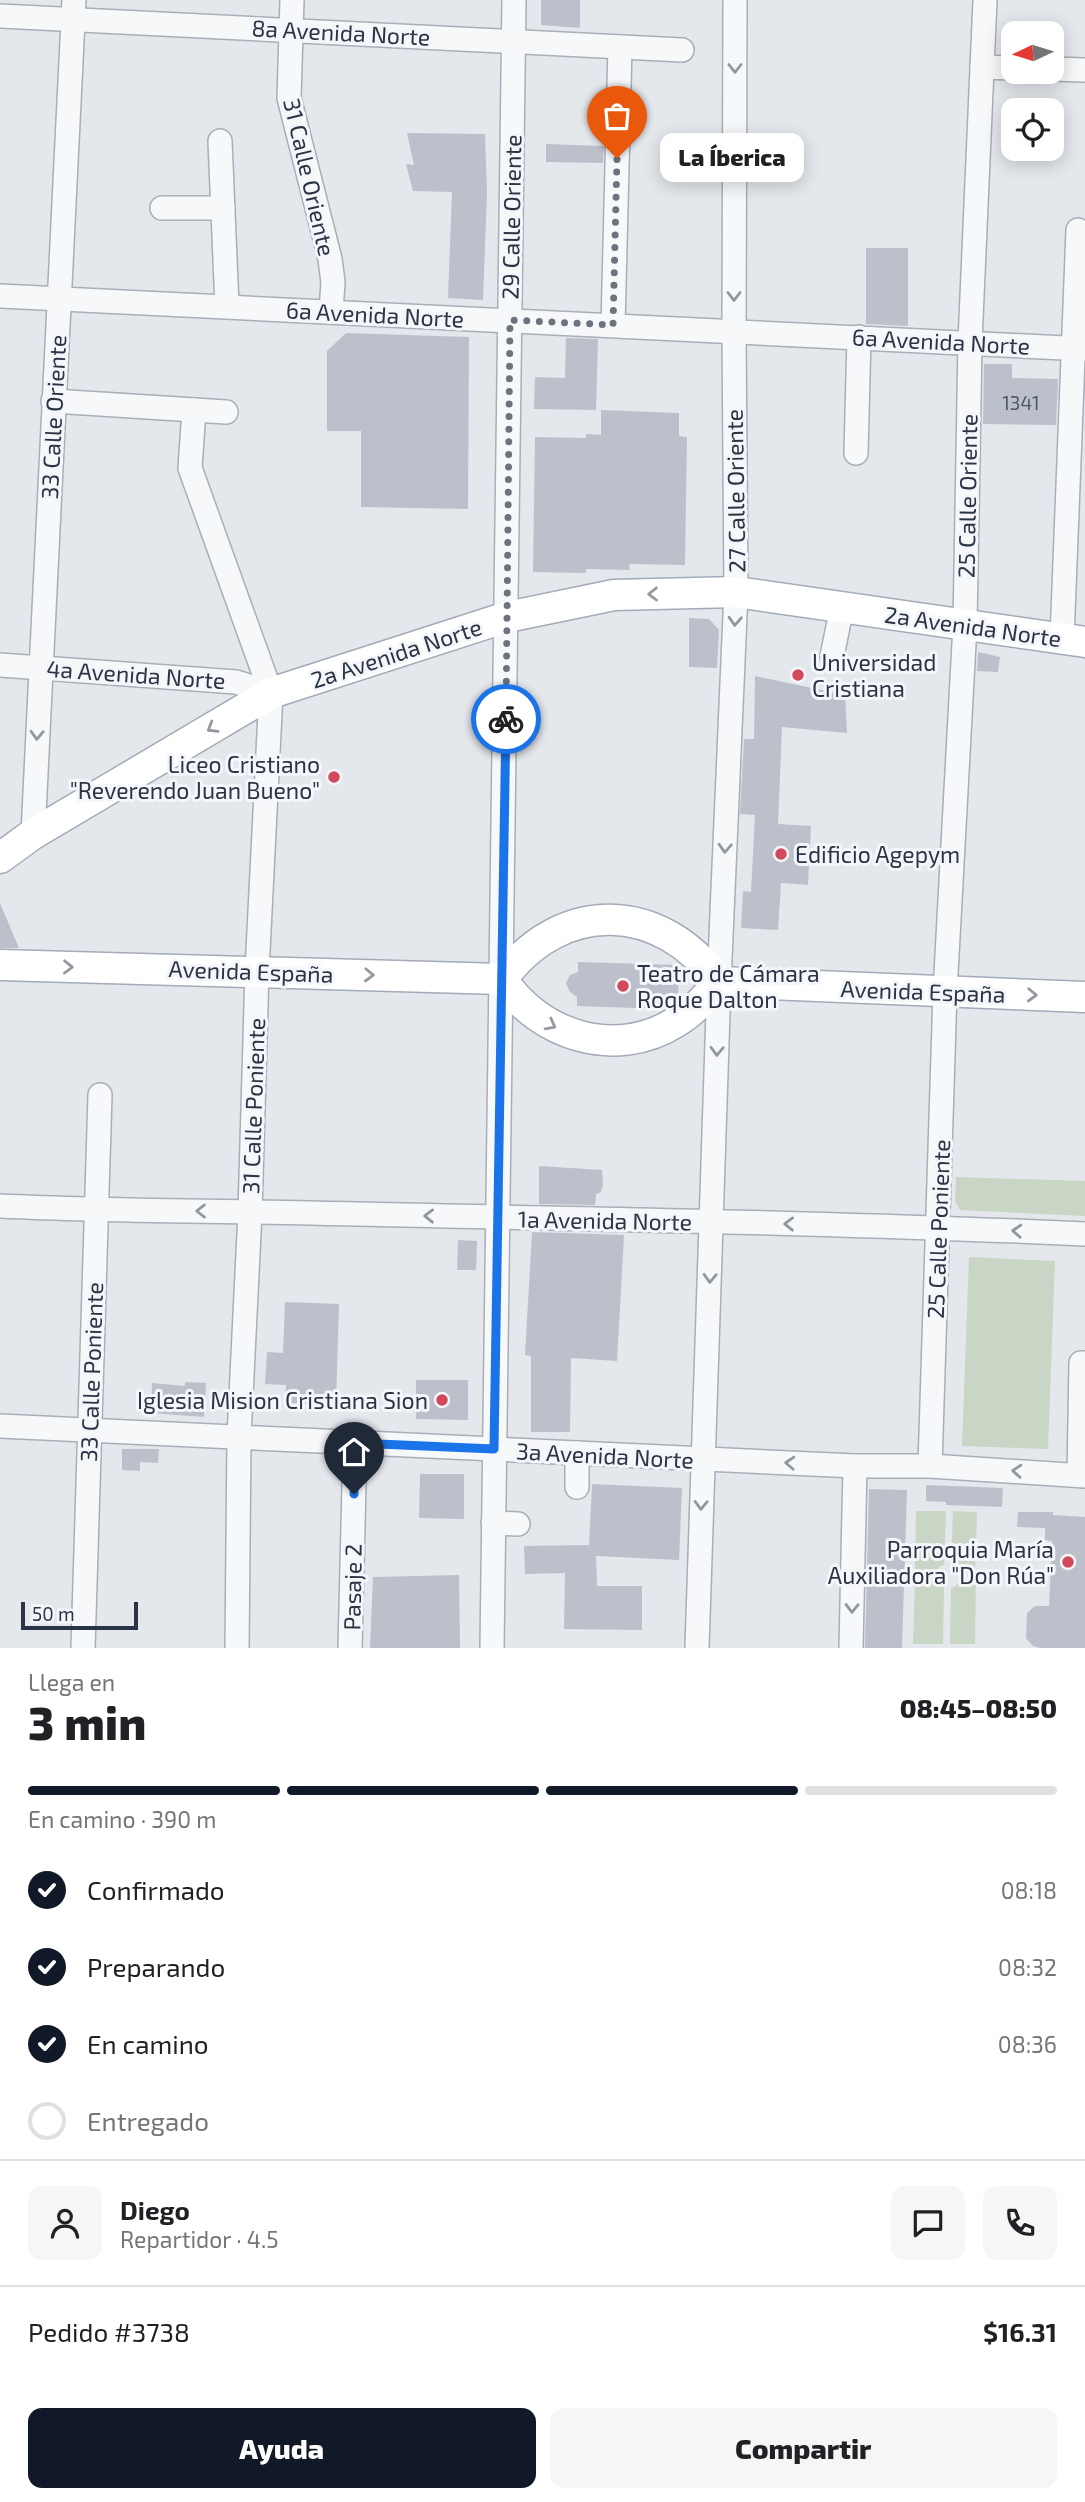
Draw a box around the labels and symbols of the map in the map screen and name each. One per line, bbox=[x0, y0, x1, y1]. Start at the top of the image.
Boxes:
street label: 8a Avenida Norte bbox=[251, 13, 431, 51]
north arrow bbox=[1001, 21, 1064, 84]
one-way arrow bbox=[727, 63, 743, 74]
pin bbox=[587, 86, 647, 158]
street label: 31 Calle Oriente bbox=[278, 95, 342, 259]
street label: 29 Calle Oriente bbox=[496, 134, 526, 300]
callout: La Íberica bbox=[659, 134, 802, 182]
one-way arrow bbox=[726, 291, 742, 301]
street label: 6a Avenida Norte bbox=[285, 295, 465, 333]
street label: 6a Avenida Norte bbox=[851, 322, 1031, 360]
street label: 33 Calle Oriente bbox=[35, 334, 71, 500]
house number: 1341 bbox=[1002, 391, 1040, 414]
street label: 27 Calle Oriente bbox=[720, 409, 750, 573]
street label: 25 Calle Oriente bbox=[952, 414, 982, 578]
one-way arrow bbox=[647, 586, 658, 601]
street label: 2a Avenida Norte bbox=[883, 600, 1063, 652]
street label: 2a Avenida Norte bbox=[307, 612, 485, 694]
one-way arrow bbox=[728, 616, 743, 627]
place label: Universidad Cristiana bbox=[812, 648, 936, 702]
street label: 4a Avenida Norte bbox=[46, 654, 226, 694]
marker: Universidad Cristiana bbox=[790, 667, 806, 683]
courier bbox=[471, 684, 541, 754]
one-way arrow bbox=[207, 719, 220, 732]
one-way arrow bbox=[30, 729, 45, 740]
place label: Liceo Cristiano "Reverendo Juan Bueno" bbox=[70, 750, 320, 804]
marker: Liceo Cristiano "Reverendo Juan Bueno" bbox=[326, 769, 342, 785]
place label: Edificio Agepym bbox=[795, 840, 960, 868]
one-way arrow bbox=[718, 843, 733, 854]
marker: Edificio Agepym bbox=[773, 846, 789, 862]
street label: Avenida España bbox=[168, 954, 334, 988]
one-way arrow bbox=[63, 959, 74, 974]
place label: Teatro de Cámara Roque Dalton bbox=[637, 959, 820, 1013]
one-way arrow bbox=[364, 967, 375, 982]
street label: Avenida España bbox=[840, 974, 1006, 1008]
marker: Teatro de Cámara Roque Dalton bbox=[615, 978, 631, 994]
one-way arrow bbox=[1027, 988, 1038, 1003]
street label: 31 Calle Poniente bbox=[236, 1017, 270, 1195]
one-way arrow bbox=[544, 1017, 556, 1031]
one-way arrow bbox=[710, 1045, 725, 1056]
street label: 25 Calle Poniente bbox=[921, 1139, 955, 1319]
one-way arrow bbox=[196, 1203, 206, 1219]
street label: 1a Avenida Norte bbox=[518, 1204, 692, 1236]
one-way arrow bbox=[423, 1208, 434, 1223]
one-way arrow bbox=[784, 1217, 795, 1232]
one-way arrow bbox=[1011, 1223, 1022, 1238]
one-way arrow bbox=[702, 1273, 717, 1284]
street label: 33 Calle Poniente bbox=[74, 1282, 108, 1462]
place label: Iglesia Mision Cristiana Sion bbox=[137, 1386, 428, 1414]
marker: Iglesia Mision Cristiana Sion bbox=[434, 1392, 450, 1408]
pin bbox=[324, 1422, 384, 1494]
street label: 3a Avenida Norte bbox=[515, 1436, 695, 1474]
one-way arrow bbox=[784, 1456, 795, 1471]
one-way arrow bbox=[1011, 1464, 1022, 1479]
one-way arrow bbox=[694, 1500, 709, 1511]
place label: Parroquia María Auxiliadora "Don Rúa" bbox=[828, 1535, 1054, 1589]
street label: Pasaje 2 bbox=[337, 1543, 367, 1631]
marker: Parroquia María Auxiliadora "Don Rúa" bbox=[1060, 1554, 1076, 1570]
scale bar bbox=[21, 1599, 138, 1631]
one-way arrow bbox=[844, 1603, 859, 1614]

